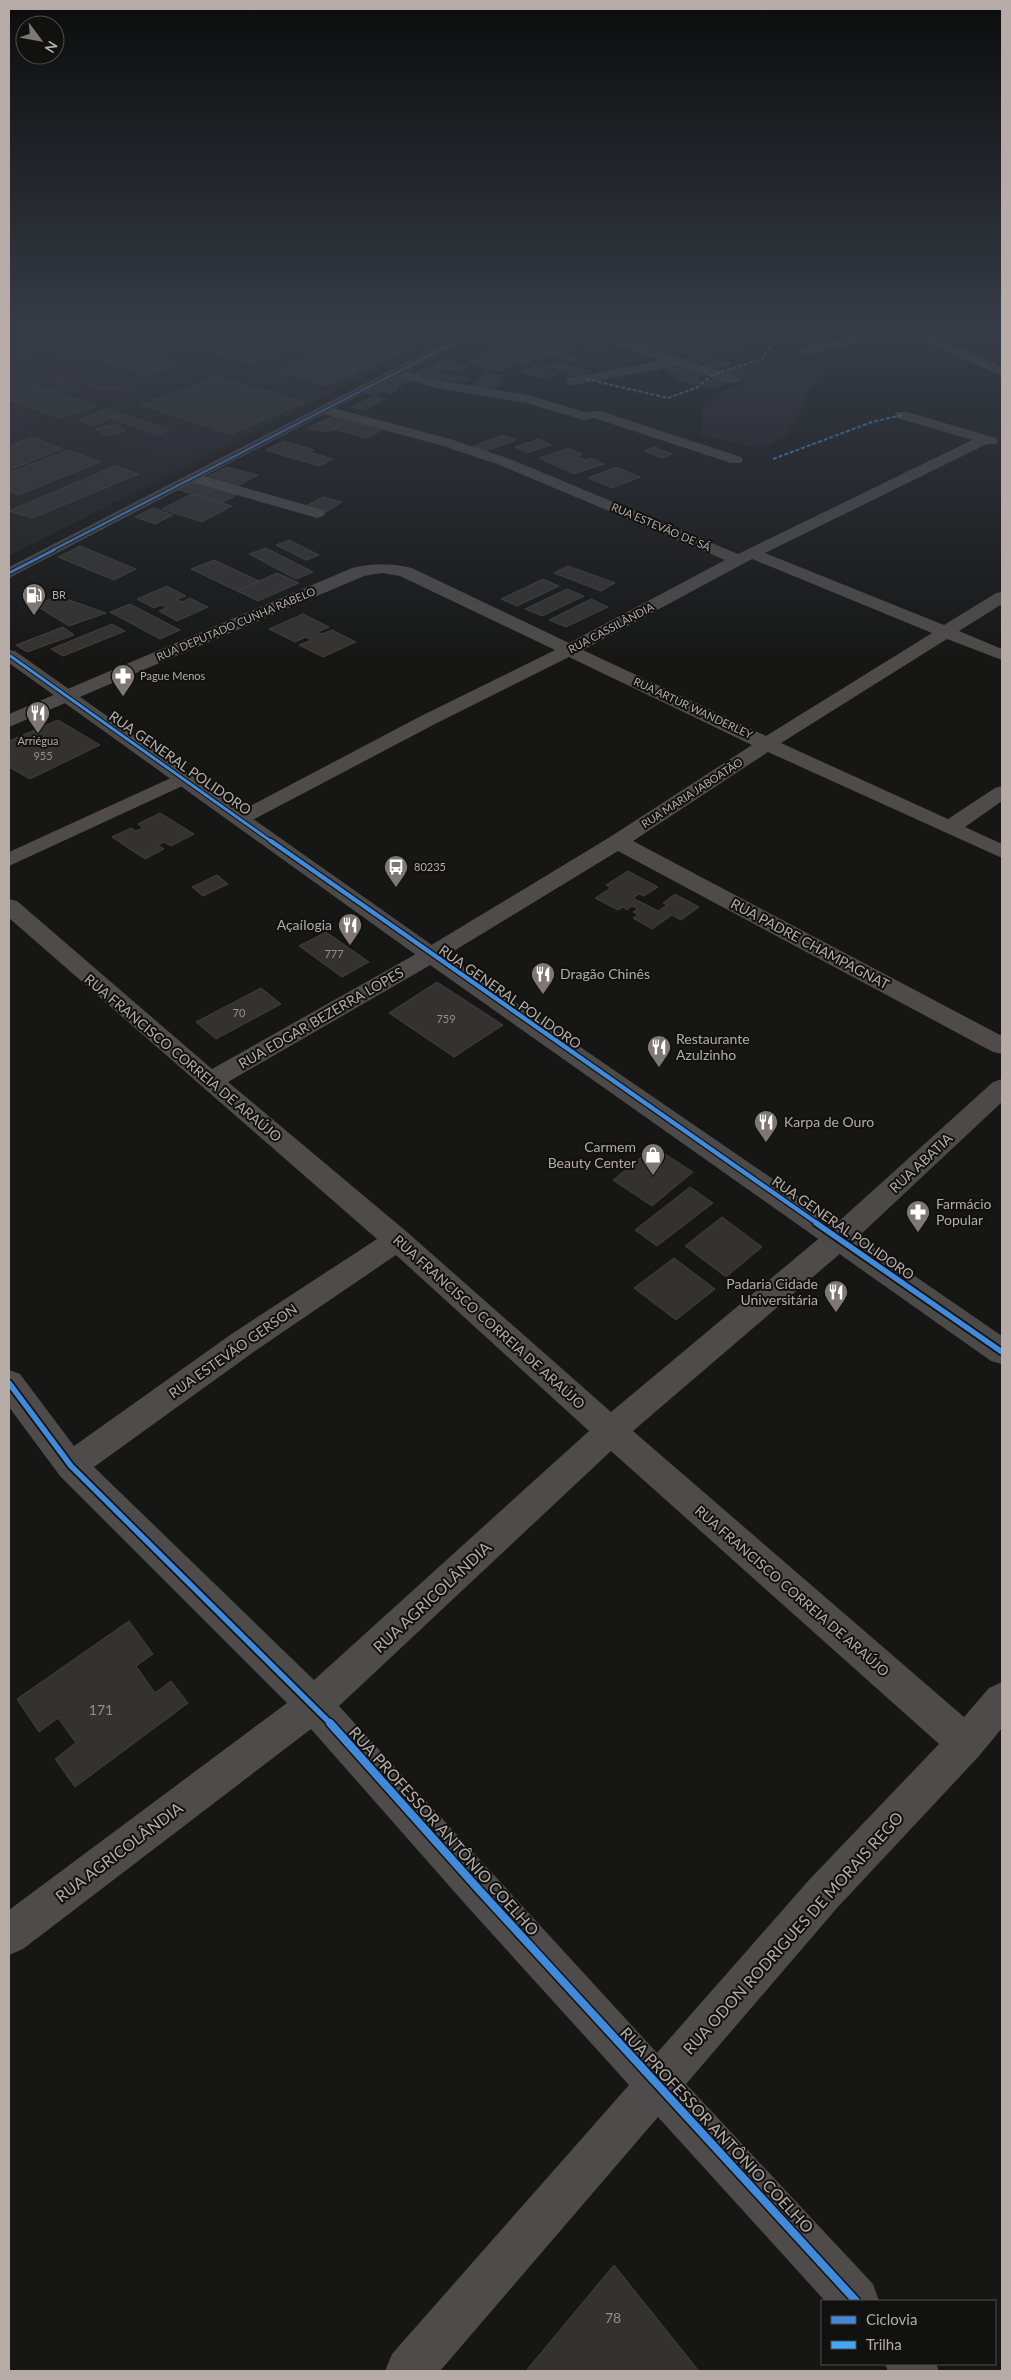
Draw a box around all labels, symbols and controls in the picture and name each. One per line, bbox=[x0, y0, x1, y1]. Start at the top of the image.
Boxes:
north arrow bbox=[15, 15, 65, 65]
text: N bbox=[41, 38, 62, 56]
street label: RUA ESTEVÃO DE SÁ bbox=[610, 500, 713, 554]
fuel station icon: BR bbox=[21, 582, 47, 616]
street label: RUA DEPUTADO CUNHA RABELO bbox=[154, 584, 317, 663]
place label: BR bbox=[52, 588, 66, 601]
street label: RUA CASSILÂNDIA bbox=[566, 599, 656, 656]
pharmacy icon: Pague Menos bbox=[110, 663, 136, 697]
place label: Pague Menos bbox=[140, 669, 206, 682]
street label: RUA ARTUR WANDERLEY bbox=[632, 674, 755, 741]
restaurant icon: Arriégua bbox=[25, 700, 51, 734]
street label: RUA GENERAL POLIDORO bbox=[106, 707, 255, 818]
place label: Arriégua bbox=[17, 734, 59, 747]
house number: 955 bbox=[33, 749, 53, 762]
street label: RUA MARIA JABOATÃO bbox=[639, 755, 745, 830]
bus stop icon: 80235 bbox=[383, 854, 409, 888]
place label: 80235 bbox=[414, 860, 446, 873]
street label: RUA PADRE CHAMPAGNAT bbox=[728, 895, 893, 993]
restaurant icon: Açaílogia bbox=[337, 912, 363, 946]
place label: Açaílogia bbox=[277, 916, 332, 933]
street label: RUA GENERAL POLIDORO bbox=[436, 941, 585, 1052]
house number: 777 bbox=[324, 947, 344, 960]
restaurant icon: Dragão Chinês bbox=[530, 961, 556, 995]
street label: RUA EDGAR BEZERRA LOPES bbox=[235, 963, 406, 1072]
place label: Dragão Chinês bbox=[560, 965, 650, 982]
street label: RUA FRANCISCO CORREIA DE ARAÚJO bbox=[81, 970, 285, 1145]
house number: 70 bbox=[233, 1006, 246, 1019]
house number: 759 bbox=[436, 1012, 456, 1025]
place label: Restaurante Azulzinho bbox=[676, 1030, 750, 1063]
restaurant icon: Restaurante Azulzinho bbox=[646, 1034, 672, 1068]
restaurant icon: Karpa de Ouro bbox=[753, 1109, 779, 1143]
place label: Karpa de Ouro bbox=[784, 1113, 874, 1130]
street label: RUA ABATIA bbox=[886, 1129, 956, 1196]
place label: Carmem Beauty Center bbox=[548, 1138, 636, 1171]
shop icon: Carmem Beauty Center bbox=[640, 1142, 666, 1176]
street label: RUA GENERAL POLIDORO bbox=[769, 1172, 918, 1283]
place label: Farmácio Popular bbox=[936, 1195, 991, 1228]
pharmacy icon: Farmácio Popular bbox=[905, 1199, 931, 1233]
street label: RUA FRANCISCO CORREIA DE ARAÚJO bbox=[390, 1231, 589, 1412]
place label: Padaria Cidade Universitária bbox=[726, 1275, 818, 1308]
restaurant icon: Padaria Cidade Universitária bbox=[823, 1279, 849, 1313]
street label: RUA ESTEVÃO GERSON bbox=[165, 1300, 300, 1401]
street label: RUA FRANCISCO CORREIA DE ARAÚJO bbox=[692, 1502, 893, 1680]
street label: RUA AGRICOLÂNDIA bbox=[369, 1537, 495, 1656]
house number: 171 bbox=[89, 1701, 113, 1718]
street label: RUA PROFESSOR ANTÔNIO COELHO bbox=[346, 1722, 543, 1939]
street label: RUA AGRICOLÂNDIA bbox=[51, 1798, 186, 1906]
street label: RUA ODON RODRIGUES DE MORAIS REGO bbox=[679, 1807, 907, 2058]
street label: RUA PROFESSOR ANTÔNIO COELHO bbox=[617, 2023, 818, 2237]
legend bbox=[821, 2300, 996, 2365]
house number: 78 bbox=[605, 2309, 621, 2326]
text: Ciclovia bbox=[866, 2310, 917, 2328]
text: Trilha bbox=[866, 2335, 902, 2353]

